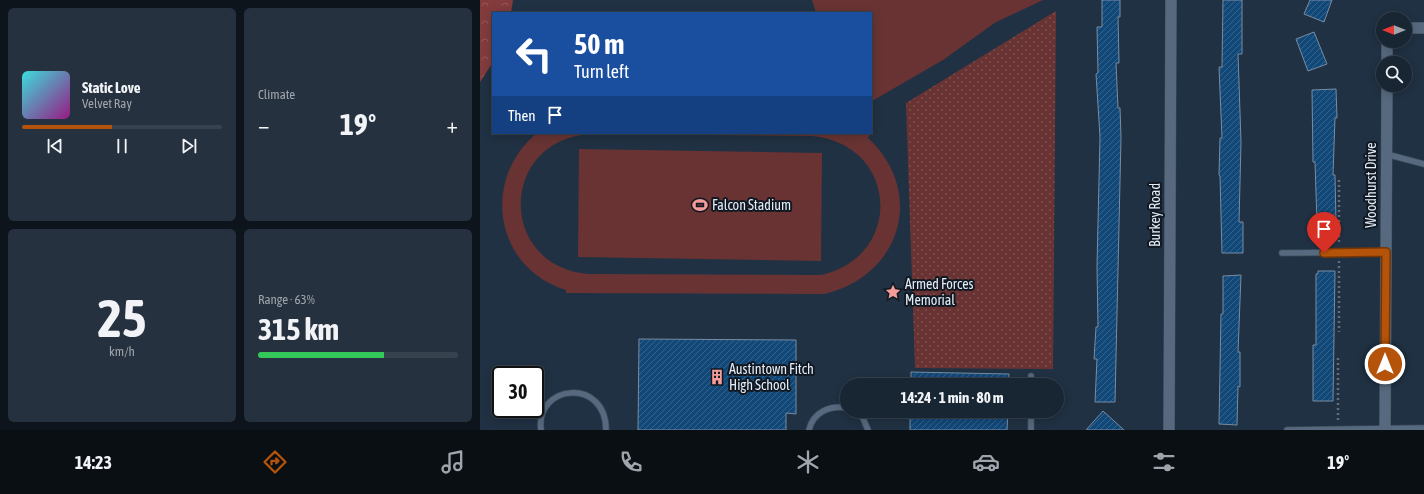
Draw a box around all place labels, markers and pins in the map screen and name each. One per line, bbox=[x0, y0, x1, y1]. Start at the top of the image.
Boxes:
sports icon: Falcon Stadium bbox=[691, 196, 709, 214]
place label: Falcon Stadium bbox=[712, 197, 791, 213]
pin bbox=[1307, 212, 1341, 253]
place label: Armed Forces Memorial bbox=[905, 276, 974, 308]
place icon: Armed Forces Memorial bbox=[884, 283, 902, 301]
place label: Austintown Fitch High School bbox=[729, 361, 814, 393]
building icon: Austintown Fitch High School bbox=[708, 368, 726, 386]

